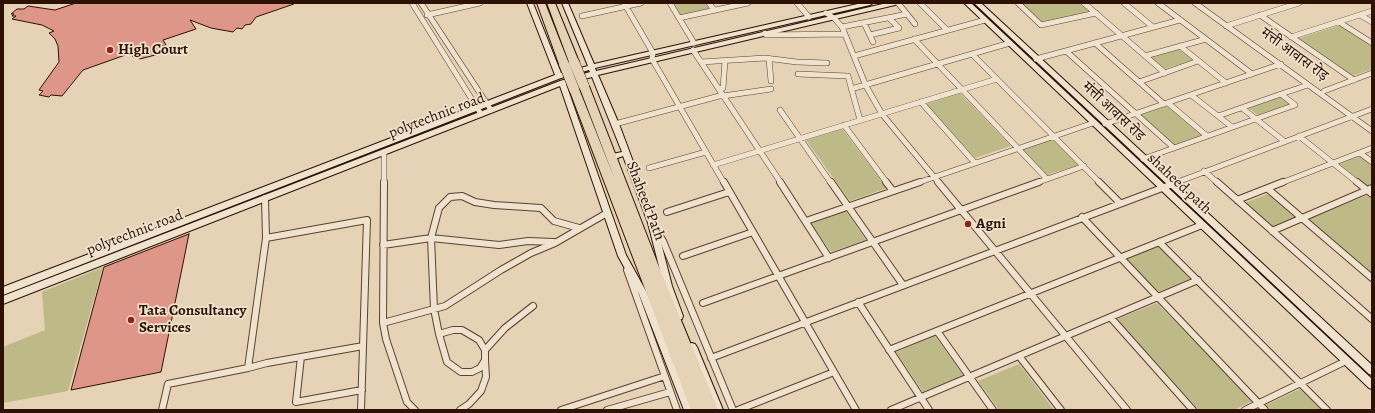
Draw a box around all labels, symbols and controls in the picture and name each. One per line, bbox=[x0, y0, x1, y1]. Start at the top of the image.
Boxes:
street label: मंत्ती आवास रोड़ bbox=[1257, 24, 1331, 86]
place label: High Court bbox=[118, 41, 188, 59]
marker: High Court bbox=[105, 45, 115, 55]
street label: मंत्ती आवास रोड bbox=[1078, 78, 1148, 146]
street label: polytechnic road bbox=[386, 89, 488, 143]
street label: shaheed path bbox=[1143, 150, 1215, 218]
street label: Shaheed Path bbox=[622, 159, 668, 243]
street label: polytechnic road bbox=[84, 206, 186, 260]
place label: Agni bbox=[976, 215, 1006, 233]
marker: Agni bbox=[963, 219, 973, 229]
place label: Tata Consultancy Services bbox=[139, 302, 247, 337]
marker: Tata Consultancy Services bbox=[126, 315, 136, 325]

